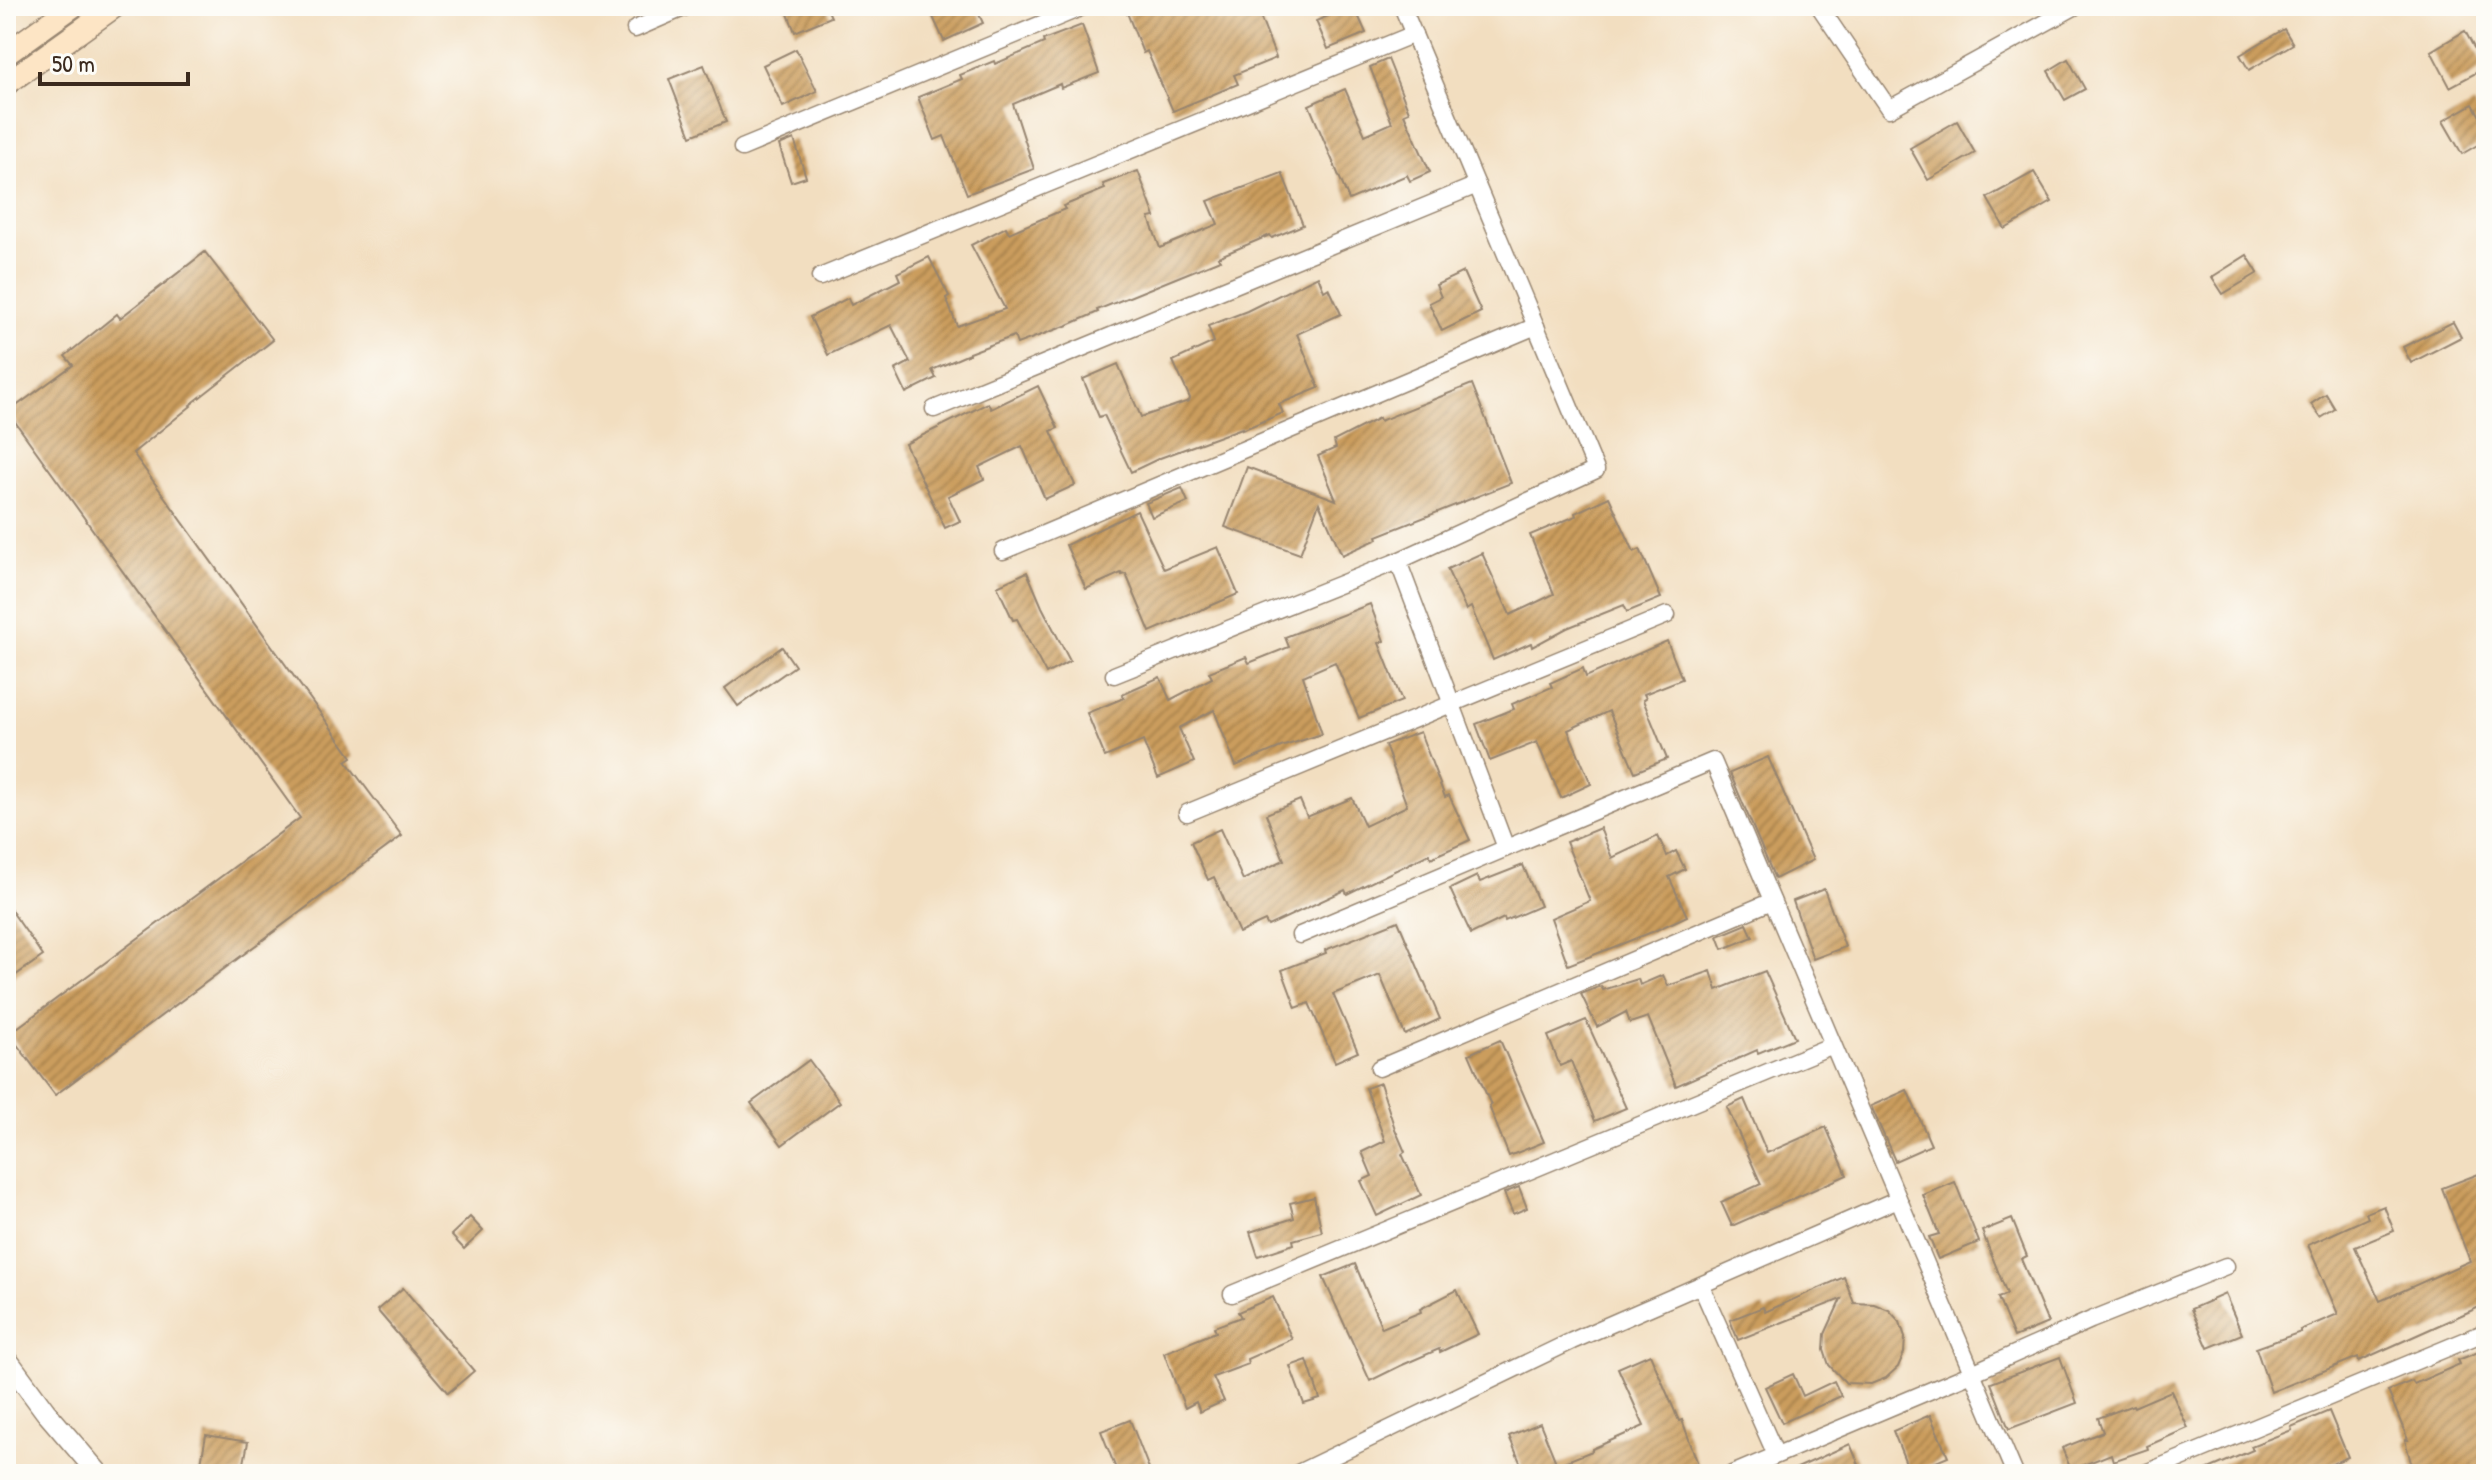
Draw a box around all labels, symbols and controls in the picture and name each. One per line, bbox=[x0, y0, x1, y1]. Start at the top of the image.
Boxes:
scale bar bbox=[40, 36, 188, 86]
text: 50 m bbox=[52, 47, 95, 79]

